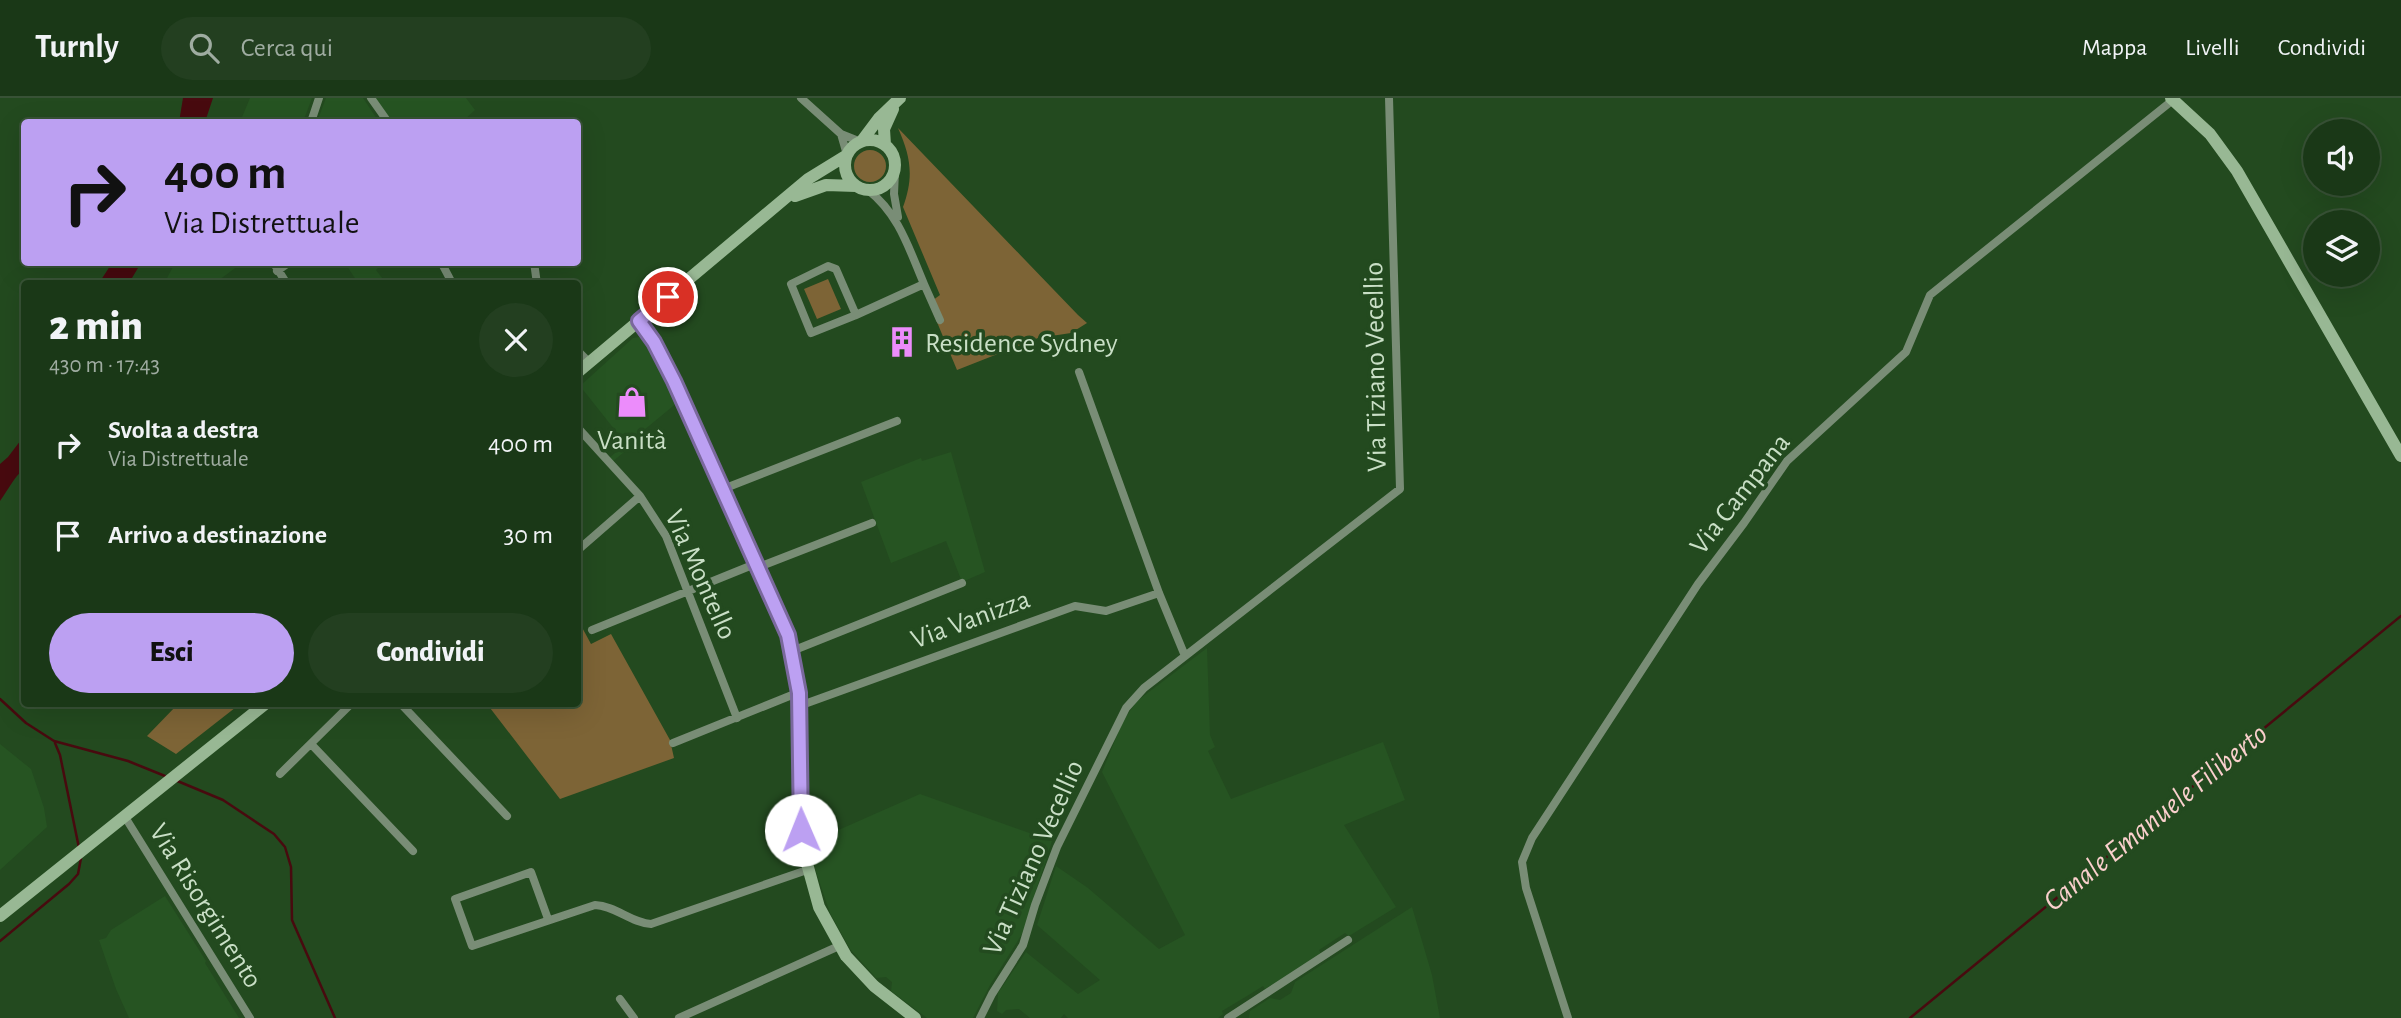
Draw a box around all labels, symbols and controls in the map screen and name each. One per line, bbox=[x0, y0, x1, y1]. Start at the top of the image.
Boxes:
search box bbox=[161, 17, 651, 80]
icon: search bbox=[185, 29, 223, 67]
text: Turnly bbox=[35, 31, 119, 64]
text: Cerca qui bbox=[241, 35, 333, 61]
text: Mappa bbox=[2082, 36, 2147, 60]
text: Livelli bbox=[2185, 36, 2240, 60]
text: Condividi bbox=[2278, 36, 2366, 60]
map controls bbox=[2303, 119, 2380, 287]
button: sound bbox=[2303, 119, 2380, 196]
icon: right bbox=[49, 147, 140, 238]
text: 400 m bbox=[164, 149, 287, 198]
text: Via Distrettuale bbox=[164, 207, 360, 239]
button: layers bbox=[2303, 210, 2380, 287]
street label: Via Tiziano Vecellio bbox=[1360, 262, 1392, 472]
pin bbox=[638, 267, 698, 327]
icon: arrive bbox=[649, 278, 687, 316]
button: close bbox=[479, 303, 553, 377]
text: 2 min bbox=[49, 305, 143, 347]
building icon: Residence Sydney bbox=[885, 325, 919, 359]
place label: Residence Sydney bbox=[925, 330, 1118, 358]
text: 430 m · 17:43 bbox=[49, 354, 160, 377]
shop icon: Vanità bbox=[615, 385, 649, 419]
text: Svolta a destra bbox=[108, 417, 259, 443]
icon: right bbox=[49, 426, 87, 464]
place label: Vanità bbox=[597, 427, 667, 455]
street label: Via Campana bbox=[1685, 429, 1796, 560]
text: 400 m bbox=[488, 431, 553, 457]
text: Via Distrettuale bbox=[108, 448, 249, 471]
street label: Via Montello bbox=[659, 506, 741, 644]
icon: arrive bbox=[49, 517, 87, 555]
text: Arrivo a destinazione bbox=[108, 522, 327, 548]
text: 30 m bbox=[503, 522, 553, 548]
street label: Via Vanizza bbox=[907, 585, 1034, 654]
button: Esci bbox=[49, 613, 294, 693]
button: Condividi bbox=[308, 613, 553, 693]
water label: Canale Emanuele Filiberto bbox=[2038, 719, 2273, 917]
street label: Via Tiziano Vecellio bbox=[978, 756, 1089, 959]
position arrow bbox=[764, 793, 838, 867]
street label: Via Risorgimento bbox=[144, 819, 267, 993]

